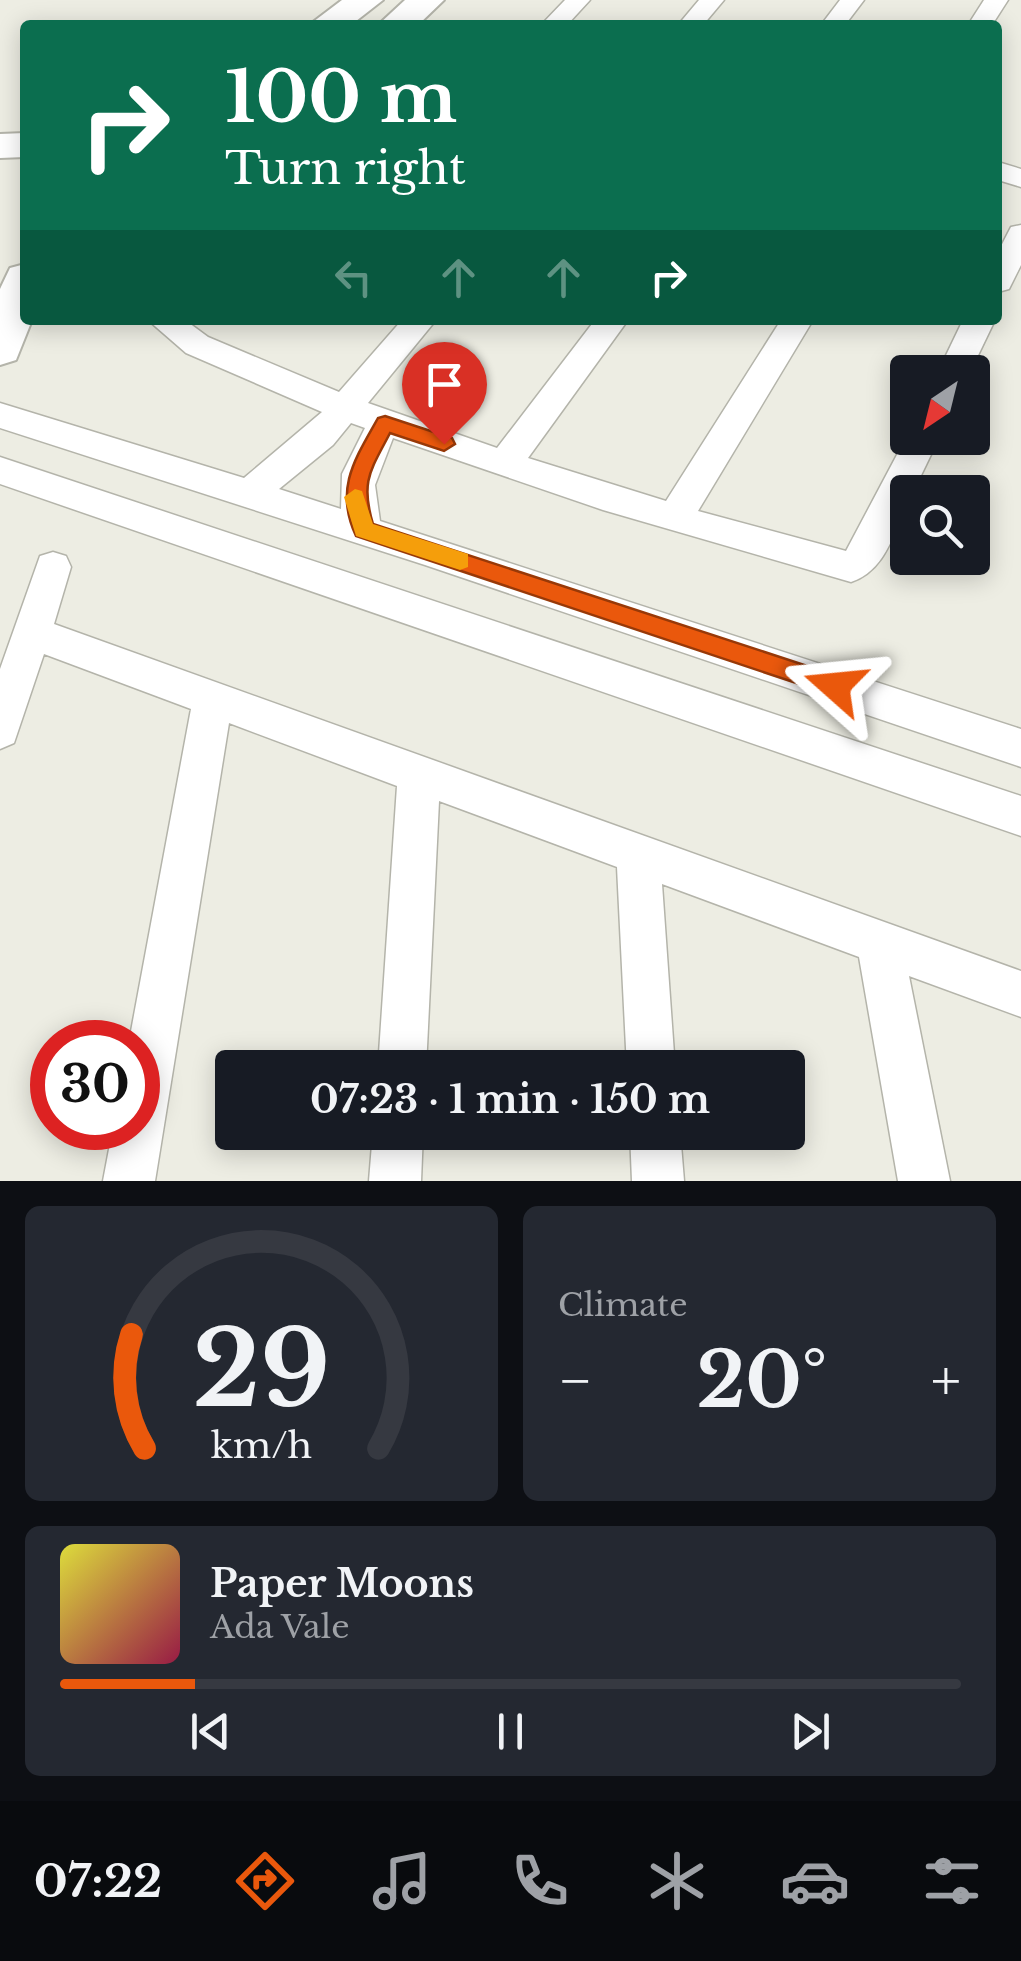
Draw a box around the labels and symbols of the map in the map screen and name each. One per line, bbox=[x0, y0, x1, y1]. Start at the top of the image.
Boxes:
pin bbox=[402, 342, 487, 445]
north arrow bbox=[890, 355, 990, 455]
position arrow bbox=[783, 634, 887, 738]
speed limit sign: 30 bbox=[30, 1020, 160, 1150]

